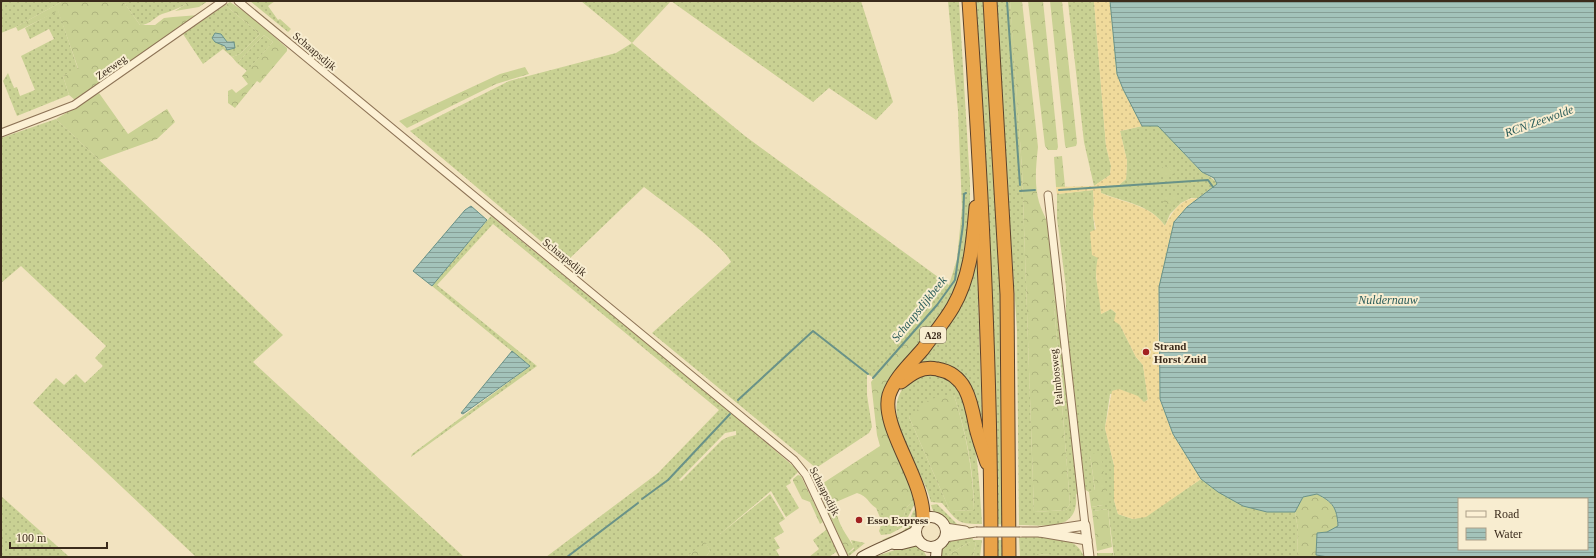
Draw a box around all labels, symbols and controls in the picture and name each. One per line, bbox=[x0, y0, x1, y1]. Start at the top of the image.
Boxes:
street label: Schaapsdijk bbox=[291, 29, 340, 73]
street label: Zeeweg bbox=[93, 52, 129, 82]
water label: RCN Zeewolde bbox=[1502, 102, 1576, 140]
street label: Schaapsdijk bbox=[541, 236, 590, 279]
water label: Schaapsdijkbeek bbox=[888, 273, 950, 344]
water label: Nuldernauw bbox=[1357, 293, 1418, 307]
road number: A28 bbox=[920, 327, 946, 343]
place label: Strand Horst Zuid bbox=[1154, 340, 1206, 365]
marker: Strand Horst Zuid bbox=[1141, 347, 1151, 357]
street label: Palmbosweg bbox=[1047, 348, 1065, 406]
street label: Schaapsdijk bbox=[808, 465, 843, 518]
legend bbox=[1458, 498, 1588, 550]
text: Road bbox=[1494, 507, 1519, 521]
place label: Esso Express bbox=[867, 514, 929, 526]
marker: Esso Express bbox=[854, 515, 864, 525]
scale bar bbox=[10, 524, 107, 550]
text: Water bbox=[1494, 527, 1522, 541]
text: 100 m bbox=[16, 531, 47, 545]

